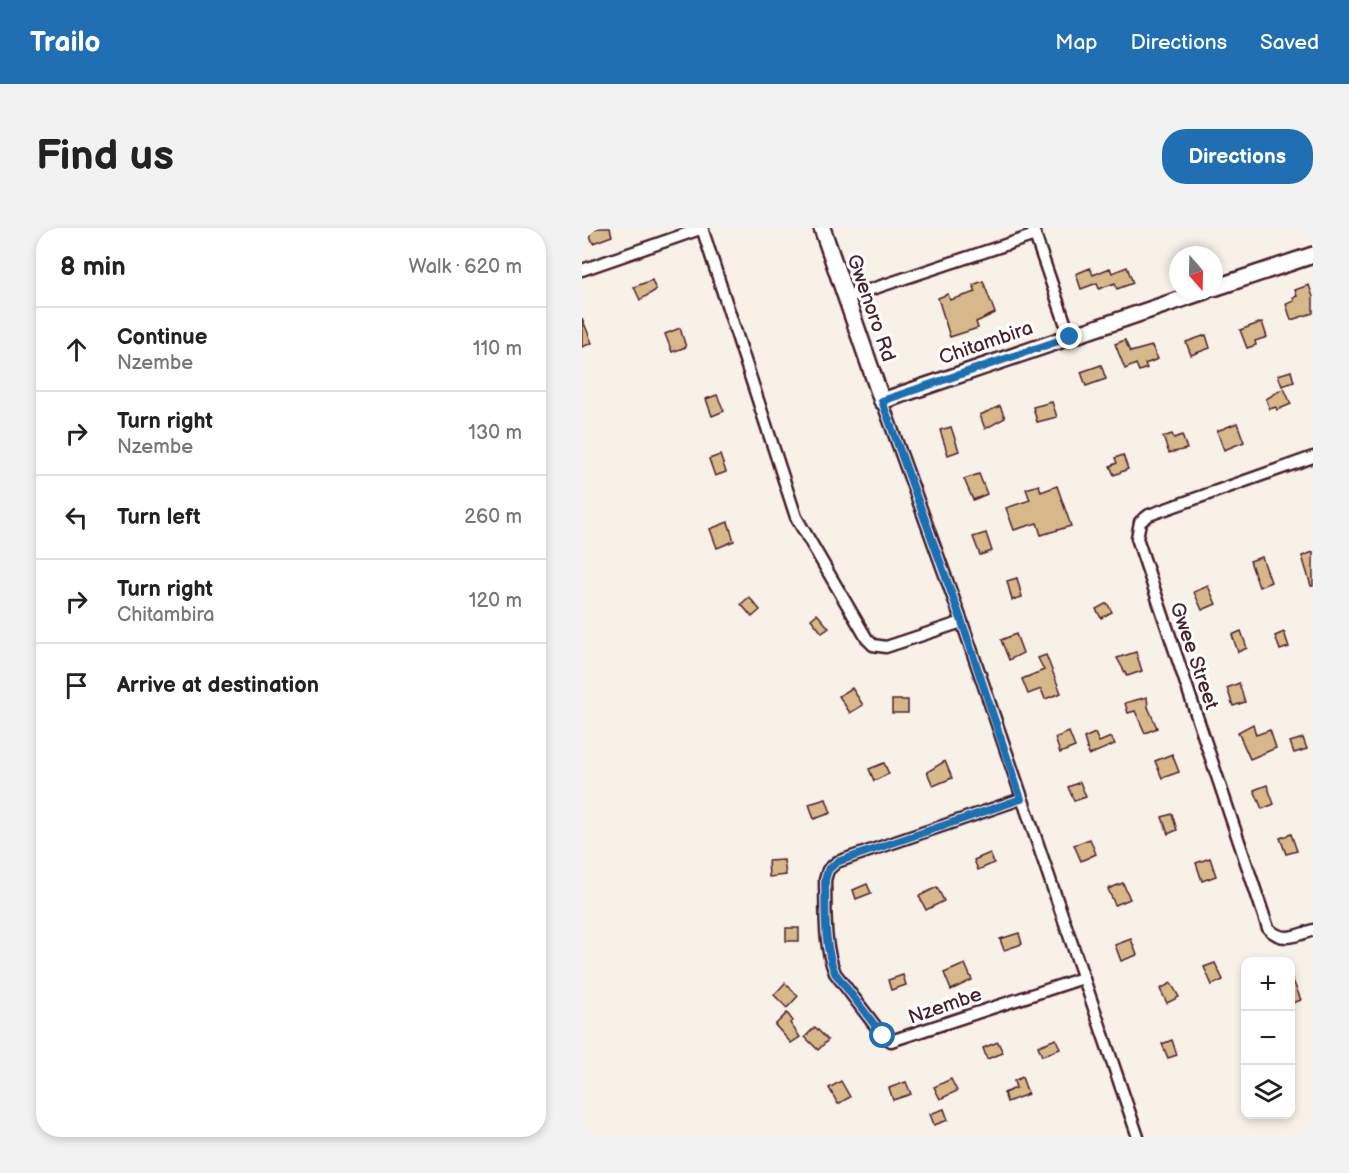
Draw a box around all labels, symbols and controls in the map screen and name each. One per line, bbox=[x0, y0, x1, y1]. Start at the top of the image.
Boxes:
text: Trailo bbox=[30, 26, 101, 59]
text: Map bbox=[1055, 30, 1098, 55]
text: Directions bbox=[1131, 30, 1227, 55]
text: Saved bbox=[1260, 30, 1319, 55]
button: Directions bbox=[1162, 129, 1313, 184]
text: Find us bbox=[36, 131, 174, 182]
north arrow bbox=[1169, 246, 1223, 300]
street label: Gwenoro Rd bbox=[841, 251, 901, 365]
text: 8 min bbox=[60, 252, 126, 283]
text: Walk · 620 m bbox=[409, 255, 522, 279]
street label: Chitambira bbox=[936, 316, 1036, 370]
route end bbox=[1056, 323, 1082, 349]
text: Continue bbox=[117, 324, 207, 351]
icon: ahead bbox=[60, 333, 93, 366]
text: 110 m bbox=[473, 337, 522, 361]
text: Nzembe bbox=[117, 351, 193, 375]
text: Turn right bbox=[117, 408, 213, 435]
icon: right bbox=[60, 417, 93, 450]
text: 130 m bbox=[468, 421, 522, 445]
text: Nzembe bbox=[117, 435, 193, 459]
icon: left bbox=[60, 501, 93, 534]
text: Turn left bbox=[117, 504, 201, 531]
text: 260 m bbox=[464, 505, 522, 529]
text: Turn right bbox=[117, 576, 213, 603]
icon: right bbox=[60, 585, 93, 618]
text: 120 m bbox=[469, 589, 522, 613]
street label: Gwee Street bbox=[1164, 599, 1224, 713]
text: Chitambira bbox=[117, 603, 215, 627]
icon: arrive bbox=[60, 669, 93, 702]
text: Arrive at destination bbox=[117, 672, 319, 699]
map controls bbox=[1241, 957, 1295, 1119]
button: + bbox=[1241, 957, 1295, 1011]
street label: Nzembe bbox=[905, 982, 985, 1030]
button: − bbox=[1241, 1011, 1295, 1065]
route start bbox=[869, 1022, 895, 1048]
button: layers bbox=[1241, 1065, 1295, 1119]

